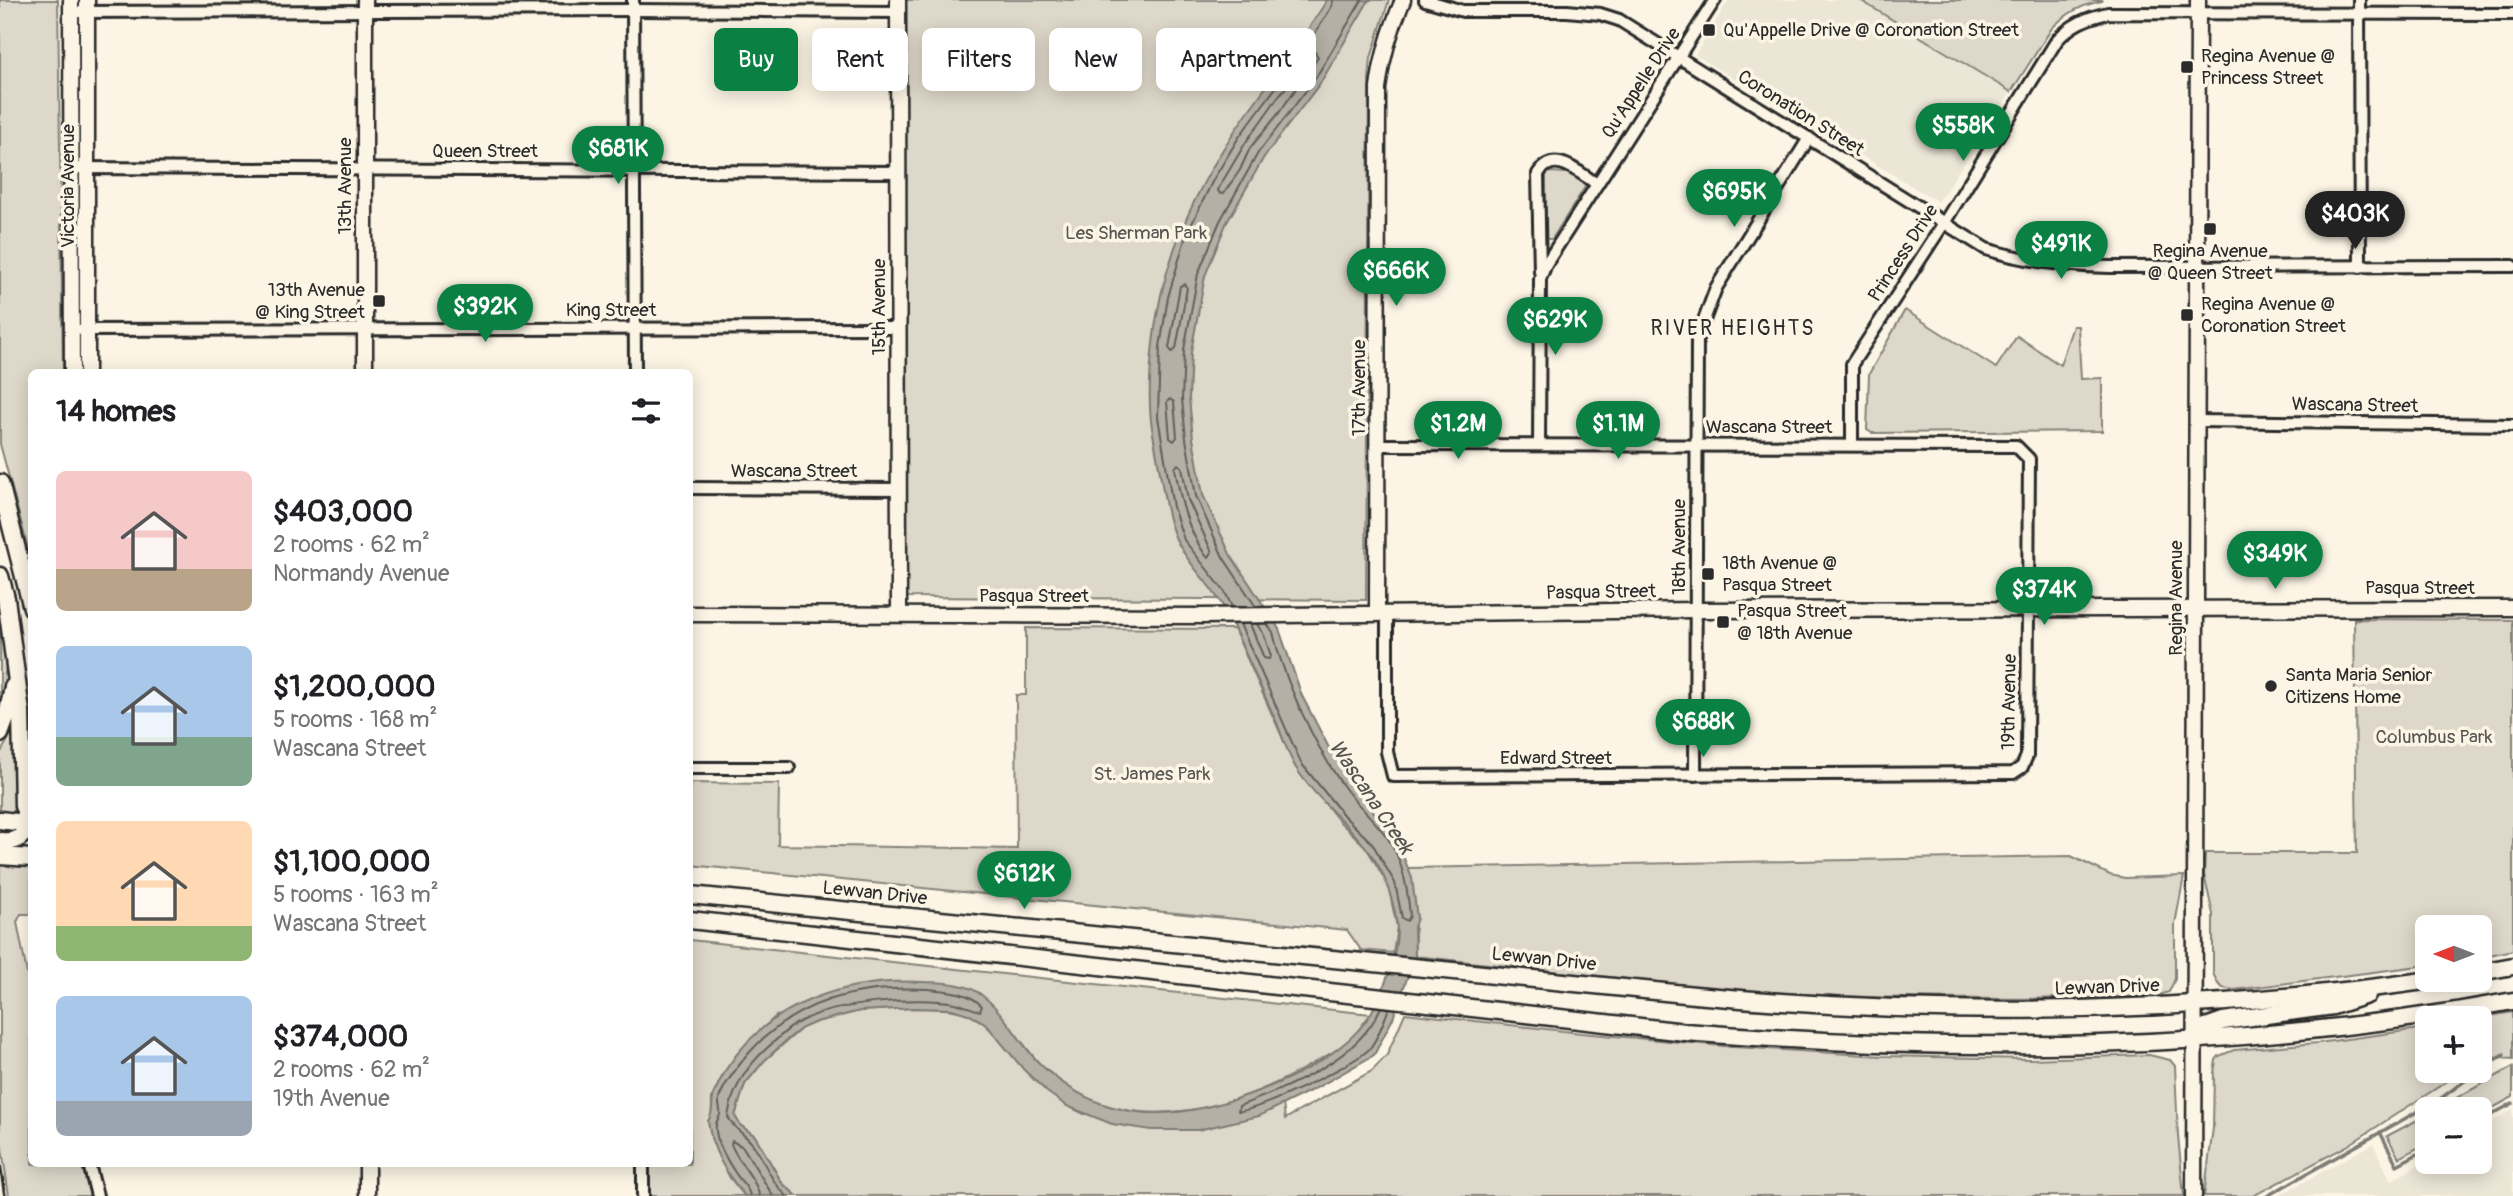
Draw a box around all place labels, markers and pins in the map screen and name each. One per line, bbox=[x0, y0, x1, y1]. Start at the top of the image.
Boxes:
place label: Qu'Appelle Drive @ Coronation Street bbox=[1723, 18, 2019, 42]
marker: Qu'Appelle Drive @ Coronation Street bbox=[1701, 22, 1717, 38]
place label: Regina Avenue @ Princess Street bbox=[2201, 44, 2336, 90]
marker: Regina Avenue @ Princess Street bbox=[2179, 59, 2195, 75]
pin: $558K bbox=[1914, 104, 2012, 163]
pin: $681K bbox=[569, 127, 667, 186]
pin: $695K bbox=[1685, 170, 1783, 229]
pin: $403K bbox=[2306, 191, 2404, 251]
marker: Regina Avenue @ Queen Street bbox=[2202, 221, 2218, 237]
pin: $491K bbox=[2012, 222, 2110, 281]
place label: Regina Avenue @ Queen Street bbox=[2147, 239, 2273, 285]
pin: $666K bbox=[1347, 248, 1445, 308]
place label: 13th Avenue @ King Street bbox=[255, 278, 366, 324]
pin: $392K bbox=[436, 284, 534, 344]
place label: Regina Avenue @ Coronation Street bbox=[2201, 292, 2346, 338]
marker: 13th Avenue @ King Street bbox=[371, 293, 387, 309]
pin: $629K bbox=[1506, 298, 1604, 357]
marker: Regina Avenue @ Coronation Street bbox=[2179, 307, 2195, 323]
pin: $1.2M bbox=[1409, 402, 1507, 461]
pin: $1.1M bbox=[1569, 402, 1667, 461]
pin: $349K bbox=[2226, 532, 2324, 591]
place label: 18th Avenue @ Pasqua Street bbox=[1722, 551, 1837, 597]
marker: 18th Avenue @ Pasqua Street bbox=[1700, 566, 1716, 582]
pin: $374K bbox=[1995, 568, 2093, 627]
place label: Pasqua Street @ 18th Avenue bbox=[1737, 599, 1853, 645]
marker: Pasqua Street @ 18th Avenue bbox=[1715, 614, 1731, 630]
place label: Santa Maria Senior Citizens Home bbox=[2285, 663, 2433, 709]
marker: Santa Maria Senior Citizens Home bbox=[2263, 678, 2279, 694]
pin: $688K bbox=[1654, 700, 1752, 759]
pin: $612K bbox=[975, 852, 1073, 911]

